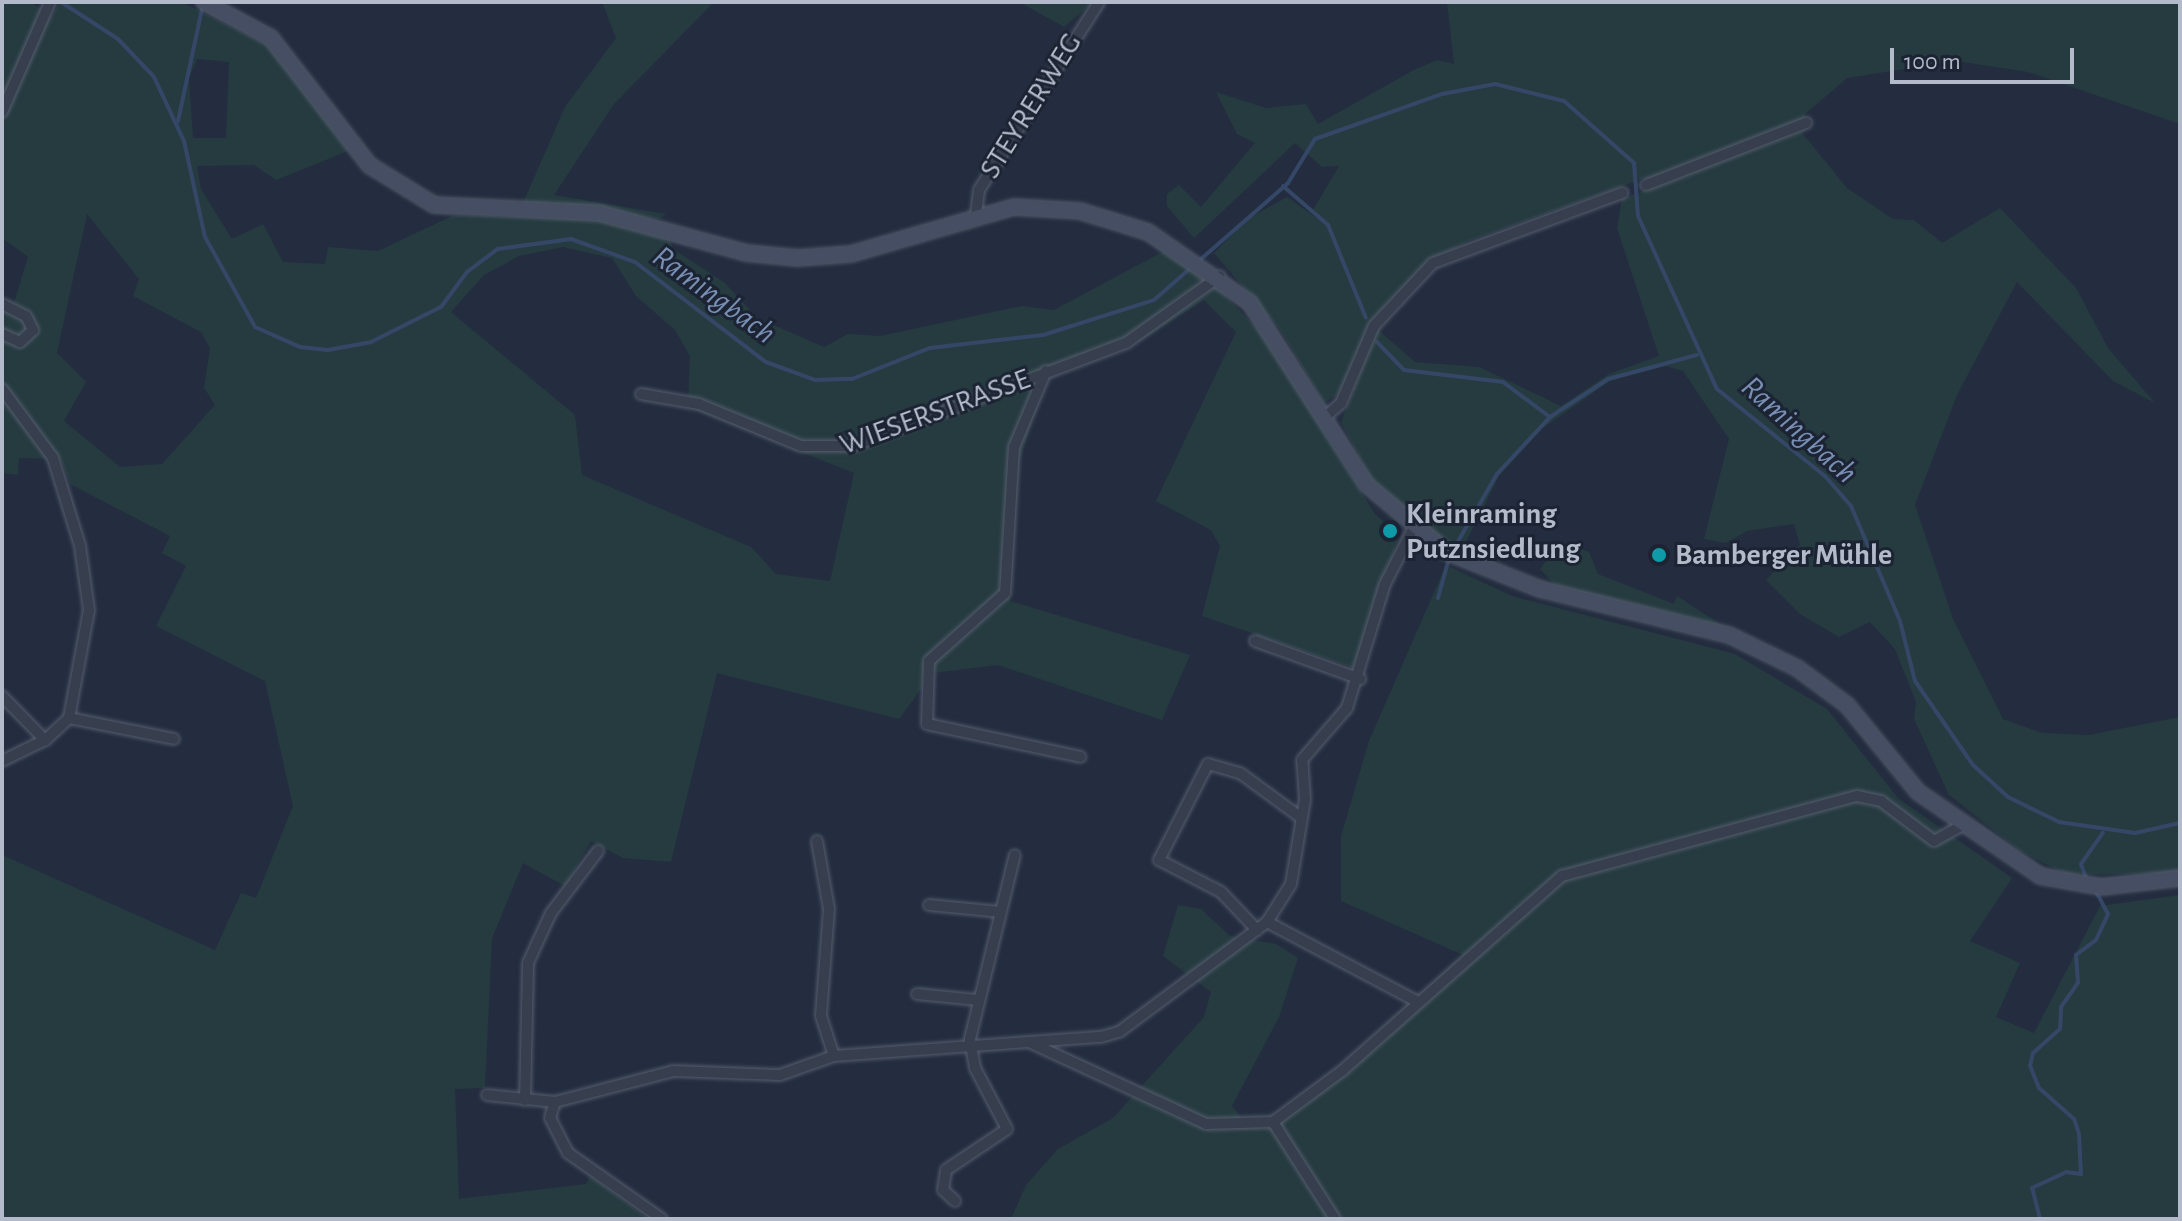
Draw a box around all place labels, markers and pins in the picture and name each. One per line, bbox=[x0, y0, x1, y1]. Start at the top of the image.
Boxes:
place label: Kleinraming Putznsiedlung bbox=[1406, 496, 1580, 566]
marker: Kleinraming Putznsiedlung bbox=[1381, 522, 1399, 540]
place label: Bamberger Mühle bbox=[1675, 537, 1892, 573]
marker: Bamberger Mühle bbox=[1650, 546, 1668, 564]

